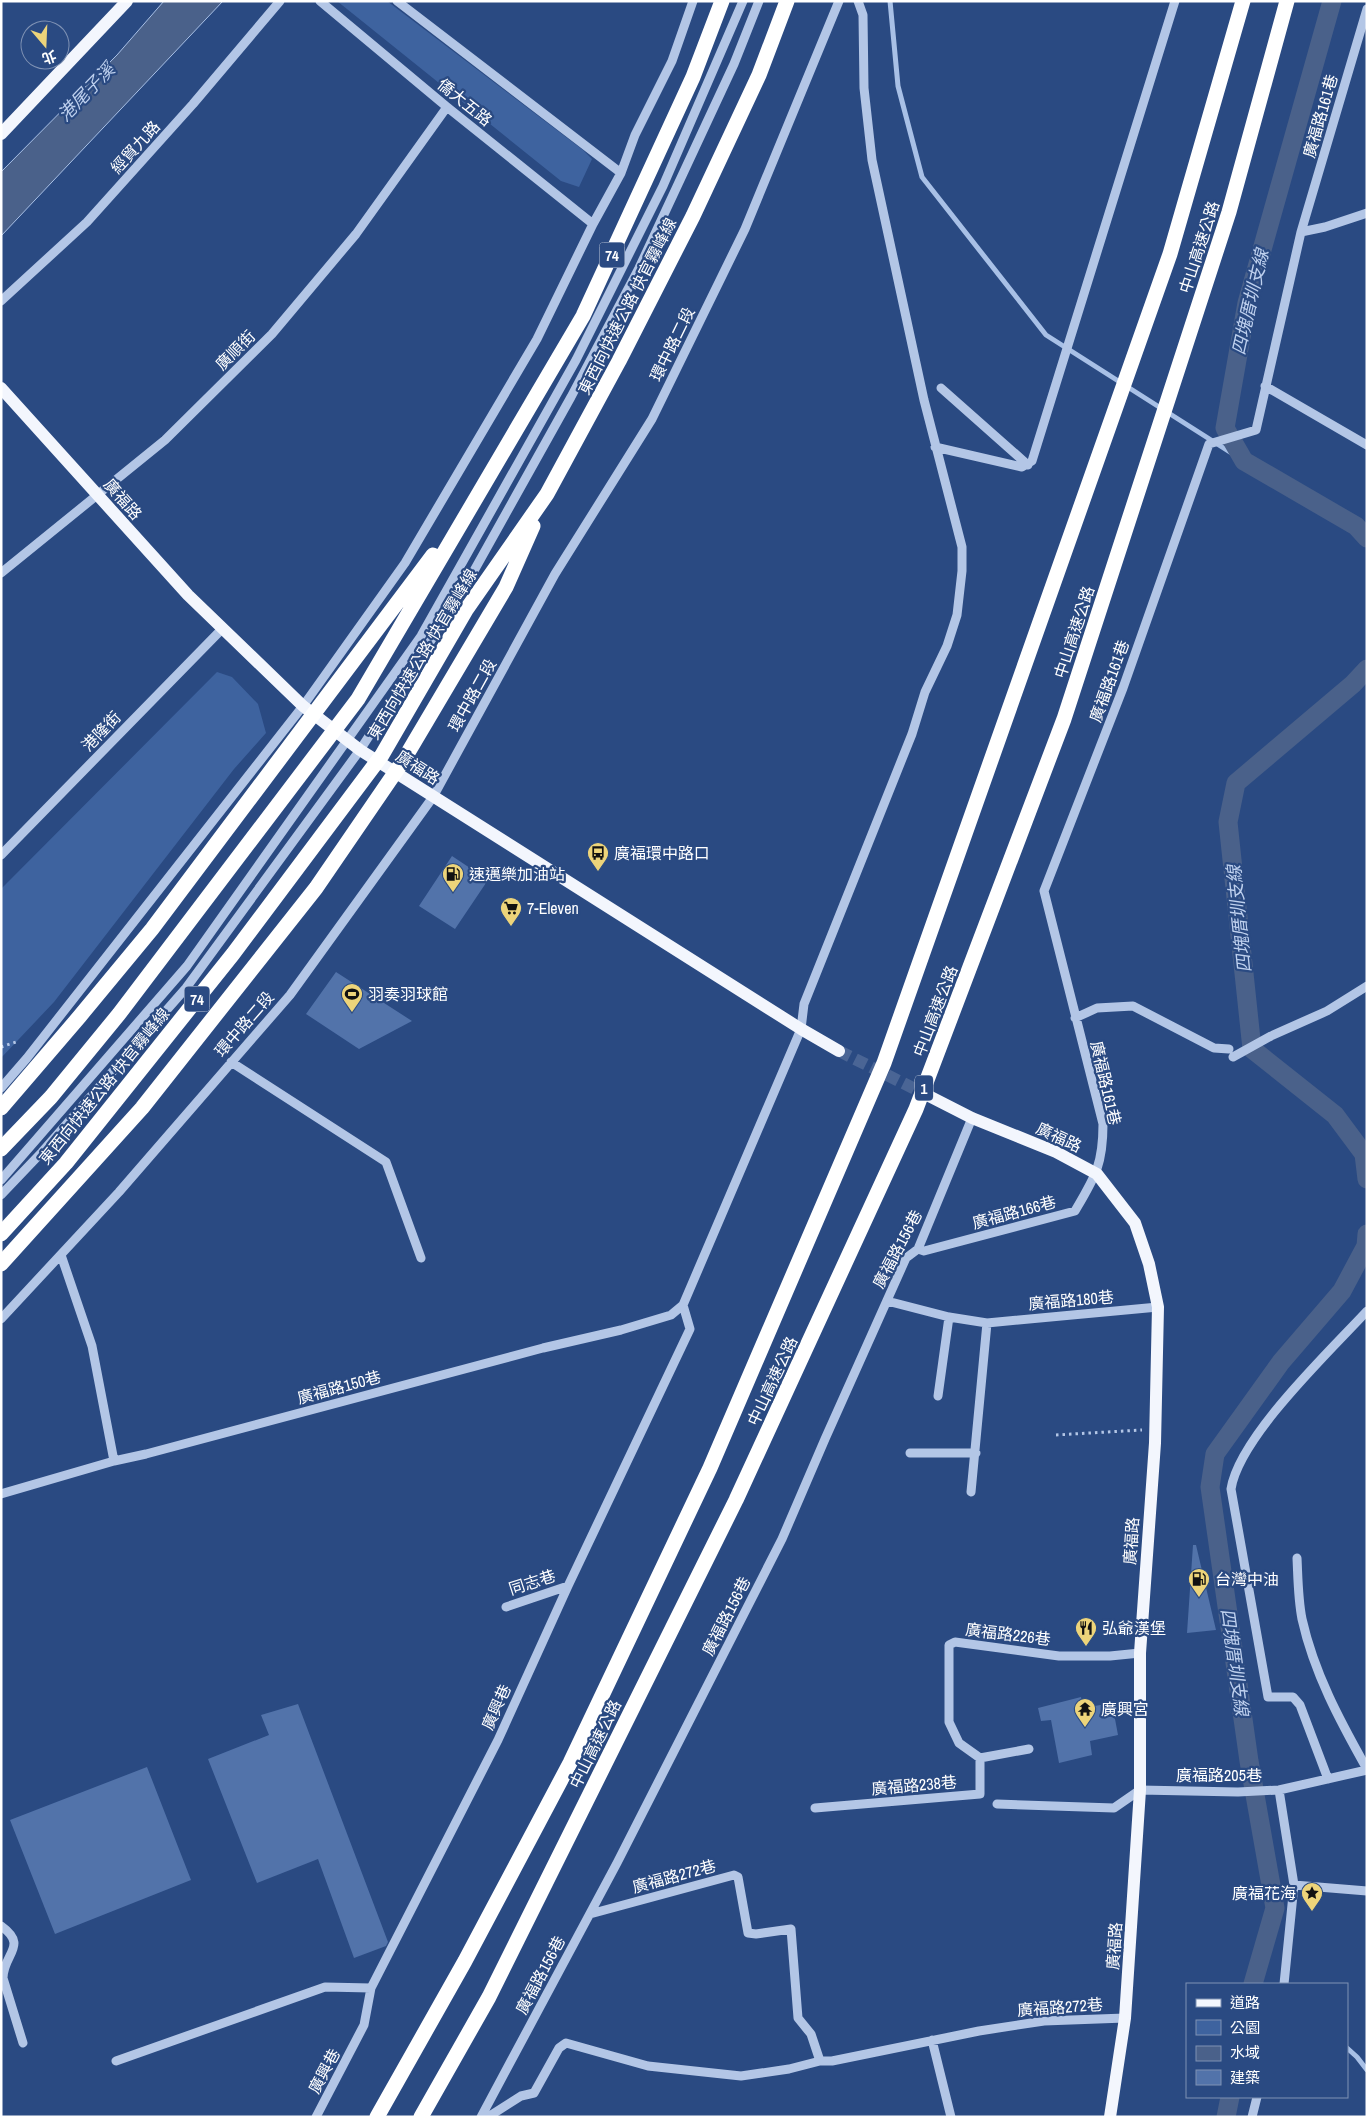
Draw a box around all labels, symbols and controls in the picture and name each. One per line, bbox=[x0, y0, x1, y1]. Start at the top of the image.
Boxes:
north arrow bbox=[20, 20, 70, 70]
text: 北 bbox=[40, 47, 59, 68]
water label: 港尾子溪 bbox=[52, 55, 122, 127]
street label: 廣福路161巷 bbox=[1298, 72, 1342, 160]
street label: 僑大五路 bbox=[433, 73, 497, 131]
street label: 經貿九路 bbox=[105, 116, 165, 178]
street label: 中山高速公路 bbox=[1174, 198, 1224, 296]
street label: 東西向快速公路 快官霧峰線 bbox=[573, 214, 681, 398]
road number: 74 bbox=[600, 242, 624, 268]
water label: 四塊厝圳支線 bbox=[1226, 245, 1275, 357]
street label: 環中路二段 bbox=[645, 303, 699, 385]
street label: 廣順街 bbox=[210, 325, 260, 375]
street label: 廣福路 bbox=[99, 474, 147, 524]
street label: 東西向快速公路 快官霧峰線 bbox=[362, 564, 482, 744]
street label: 中山高速公路 bbox=[1049, 583, 1099, 681]
street label: 廣福路161巷 bbox=[1084, 637, 1134, 725]
street label: 環中路二段 bbox=[443, 655, 501, 735]
street label: 港隆街 bbox=[76, 706, 126, 756]
street label: 廣福路 bbox=[392, 745, 444, 789]
bus stop icon: 廣福環中路口 bbox=[586, 841, 610, 872]
place label: 廣福環中路口 bbox=[614, 842, 710, 864]
fuel station icon: 速邁樂加油站 bbox=[441, 862, 465, 893]
water label: 四塊厝圳支線 bbox=[1221, 862, 1257, 974]
place label: 速邁樂加油站 bbox=[469, 863, 565, 885]
supermarket icon: 7-Eleven bbox=[499, 896, 523, 927]
place label: 7-Eleven bbox=[527, 897, 579, 919]
street label: 中山高速公路 bbox=[908, 962, 962, 1060]
sports icon: 羽奏羽球館 bbox=[340, 982, 364, 1013]
place label: 羽奏羽球館 bbox=[368, 983, 448, 1005]
road number: 74 bbox=[184, 986, 210, 1012]
street label: 環中路二段 bbox=[209, 987, 279, 1061]
street label: 東西向快速公路 快官霧峰線 bbox=[34, 1003, 174, 1169]
street label: 廣福路161巷 bbox=[1086, 1039, 1126, 1127]
road number: 1 bbox=[915, 1076, 933, 1100]
street label: 廣福路 bbox=[1033, 1117, 1085, 1157]
street label: 廣福路166巷 bbox=[970, 1190, 1058, 1234]
street label: 廣福路156巷 bbox=[867, 1206, 927, 1292]
street label: 廣福路180巷 bbox=[1027, 1285, 1115, 1315]
street label: 中山高速公路 bbox=[742, 1333, 802, 1429]
street label: 廣福路150巷 bbox=[295, 1365, 383, 1409]
street label: 廣福路 bbox=[1118, 1516, 1144, 1566]
street label: 同志巷 bbox=[506, 1564, 558, 1600]
fuel station icon: 台灣中油 bbox=[1187, 1567, 1211, 1598]
place label: 台灣中油 bbox=[1215, 1568, 1279, 1590]
street label: 廣福路156巷 bbox=[697, 1573, 755, 1659]
water label: 四塊厝圳支線 bbox=[1215, 1607, 1255, 1719]
restaurant icon: 弘爺漢堡 bbox=[1074, 1616, 1098, 1647]
place label: 弘爺漢堡 bbox=[1102, 1617, 1166, 1639]
street label: 廣福路226巷 bbox=[964, 1618, 1052, 1650]
street label: 廣興巷 bbox=[476, 1681, 516, 1733]
street label: 中山高速公路 bbox=[564, 1696, 626, 1792]
temple icon: 廣興宮 bbox=[1073, 1697, 1097, 1728]
place label: 廣興宮 bbox=[1101, 1698, 1149, 1720]
street label: 廣福路205巷 bbox=[1176, 1764, 1262, 1786]
street label: 廣福路238巷 bbox=[870, 1770, 958, 1800]
street label: 廣福路272巷 bbox=[630, 1854, 718, 1898]
place icon: 廣福花海 bbox=[1300, 1881, 1324, 1912]
place label: 廣福花海 bbox=[1232, 1882, 1296, 1904]
street label: 廣福路 bbox=[1101, 1921, 1127, 1971]
street label: 廣福路156巷 bbox=[510, 1932, 570, 2018]
legend bbox=[1186, 1983, 1348, 2098]
text: 道路 bbox=[1230, 1992, 1260, 2013]
street label: 廣福路272巷 bbox=[1016, 1993, 1104, 2021]
text: 公園 bbox=[1230, 2017, 1260, 2038]
text: 水域 bbox=[1230, 2042, 1260, 2063]
street label: 廣興巷 bbox=[303, 2045, 345, 2097]
text: 建築 bbox=[1230, 2067, 1260, 2088]

